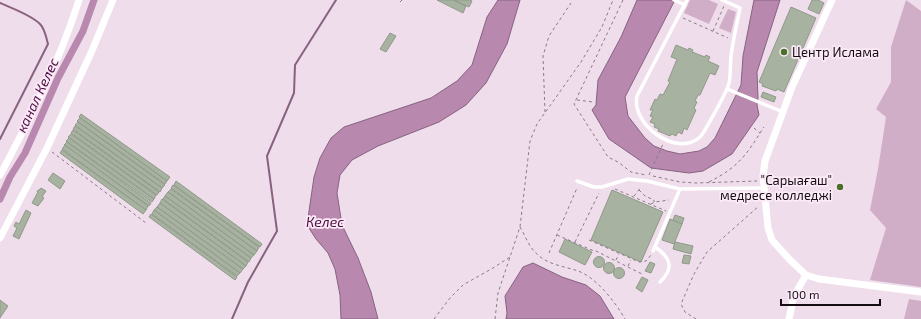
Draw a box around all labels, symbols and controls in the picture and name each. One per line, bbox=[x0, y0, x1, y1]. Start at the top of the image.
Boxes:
place label: Центр Ислама bbox=[792, 44, 879, 60]
marker: Центр Ислама bbox=[779, 47, 789, 57]
water label: канал Келес bbox=[12, 55, 62, 135]
place label: "Сарыағаш" медресе колледжі bbox=[720, 172, 832, 203]
marker: "Сарыағаш" медресе колледжі bbox=[835, 182, 845, 192]
water label: Келес bbox=[306, 213, 344, 230]
scale bar bbox=[781, 281, 880, 307]
text: 100 m bbox=[787, 287, 819, 301]

